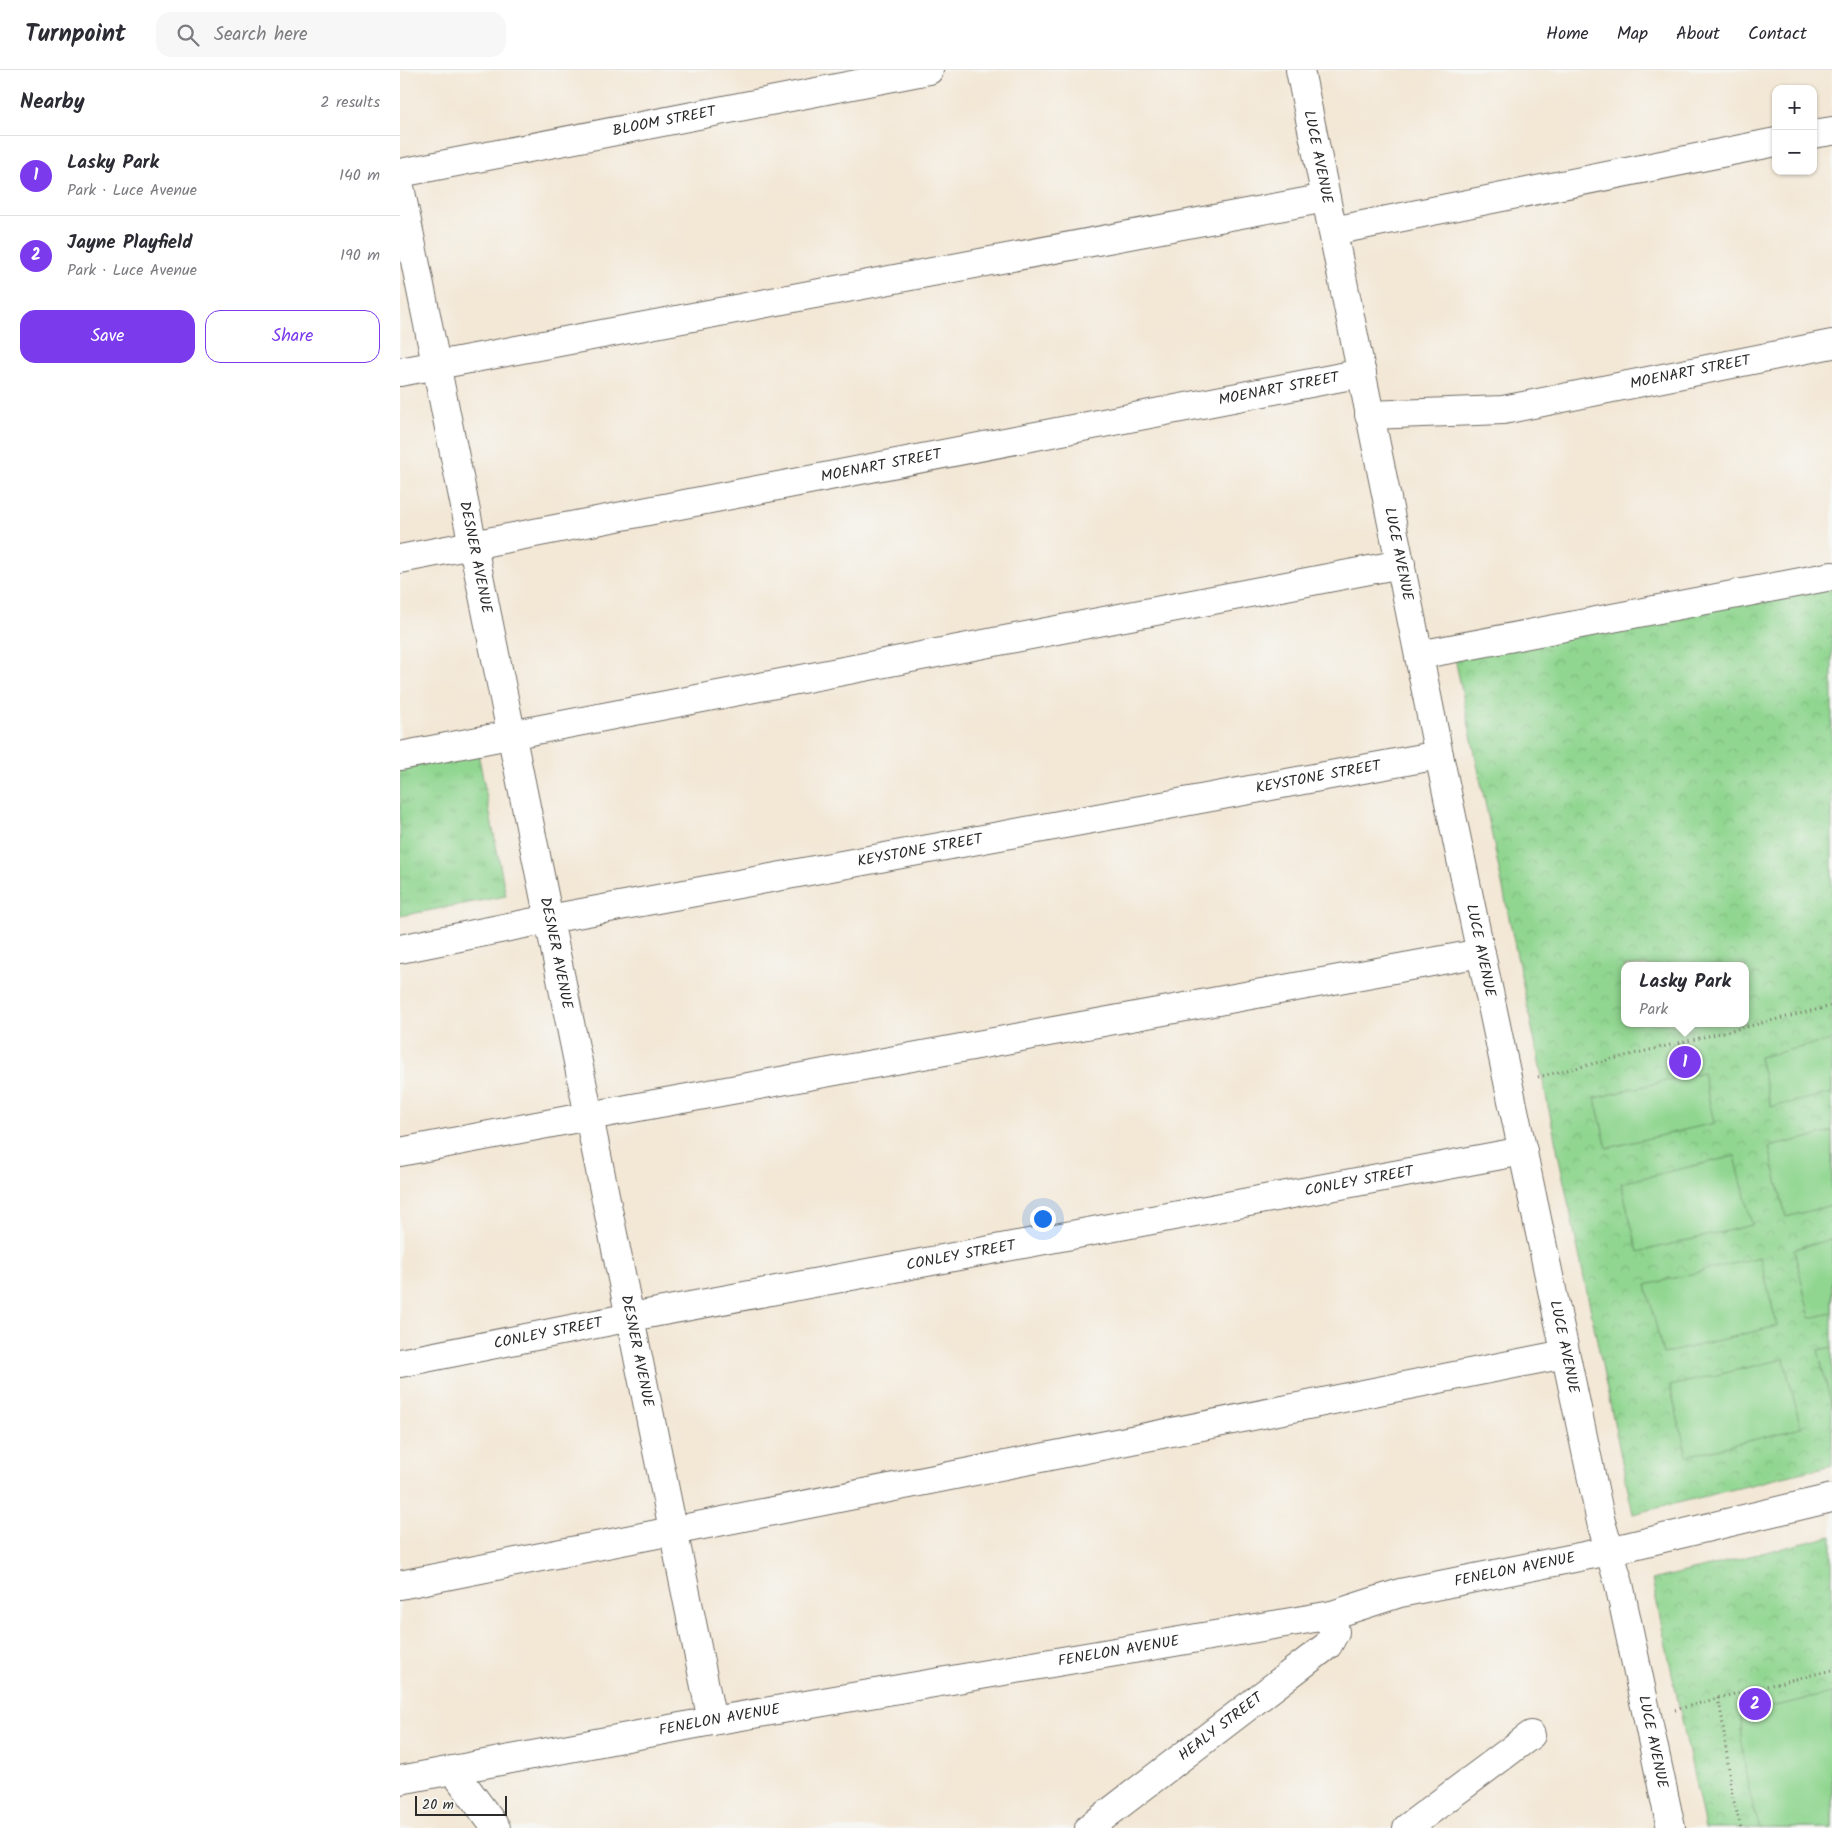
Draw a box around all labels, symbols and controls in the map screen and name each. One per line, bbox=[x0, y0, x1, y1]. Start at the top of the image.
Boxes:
search box bbox=[156, 12, 506, 57]
text: Turnpoint bbox=[25, 15, 126, 54]
text: Search here bbox=[214, 20, 308, 50]
text: Home bbox=[1546, 20, 1589, 49]
text: Map bbox=[1617, 20, 1648, 49]
text: About bbox=[1676, 20, 1720, 49]
text: Contact bbox=[1748, 20, 1807, 49]
icon: search bbox=[174, 21, 202, 49]
map controls bbox=[1772, 85, 1817, 175]
button: + bbox=[1772, 85, 1817, 130]
text: Nearby bbox=[20, 86, 85, 119]
text: 2 results bbox=[320, 90, 380, 115]
street label: BLOOM STREET bbox=[611, 99, 720, 143]
street label: LUCE AVENUE bbox=[1297, 108, 1339, 207]
button: − bbox=[1772, 130, 1817, 175]
text: Lasky Park bbox=[67, 148, 159, 178]
text: 1 bbox=[34, 163, 38, 188]
text: 140 m bbox=[339, 163, 380, 188]
text: Park · Luce Avenue bbox=[67, 178, 197, 203]
text: Jayne Playfield bbox=[67, 228, 192, 258]
text: 2 bbox=[31, 243, 41, 268]
text: 190 m bbox=[340, 243, 380, 268]
text: Park · Luce Avenue bbox=[67, 258, 197, 283]
button: Save bbox=[20, 310, 195, 363]
button: Share bbox=[205, 310, 380, 363]
street label: MOENART STREET bbox=[1628, 348, 1754, 396]
street label: MOENART STREET bbox=[1216, 365, 1343, 412]
street label: MOENART STREET bbox=[819, 442, 945, 489]
street label: DESNER AVENUE bbox=[452, 499, 499, 617]
street label: LUCE AVENUE bbox=[1377, 505, 1420, 604]
street label: KEYSTONE STREET bbox=[1254, 754, 1385, 801]
street label: KEYSTONE STREET bbox=[855, 827, 986, 874]
street label: DESNER AVENUE bbox=[533, 895, 579, 1013]
street label: LUCE AVENUE bbox=[1459, 902, 1502, 1001]
popup bbox=[1621, 962, 1749, 1027]
text: Lasky Park bbox=[1639, 967, 1731, 997]
text: Park bbox=[1639, 997, 1668, 1022]
pin: 1 bbox=[1669, 1043, 1701, 1081]
street label: CONLEY STREET bbox=[1303, 1159, 1417, 1203]
your location bbox=[1030, 1206, 1056, 1232]
street label: CONLEY STREET bbox=[904, 1233, 1019, 1278]
street label: DESNER AVENUE bbox=[614, 1293, 660, 1411]
street label: LUCE AVENUE bbox=[1542, 1298, 1586, 1397]
street label: CONLEY STREET bbox=[492, 1311, 606, 1356]
street label: FENELON AVENUE bbox=[1452, 1546, 1579, 1594]
street label: FENELON AVENUE bbox=[1056, 1629, 1182, 1674]
pin: 2 bbox=[1739, 1685, 1771, 1723]
street label: HEALY STREET bbox=[1173, 1686, 1270, 1767]
street label: LUCE AVENUE bbox=[1631, 1693, 1675, 1792]
street label: FENELON AVENUE bbox=[657, 1697, 783, 1743]
scale bar bbox=[415, 1793, 508, 1816]
text: 20 m bbox=[422, 1794, 454, 1816]

